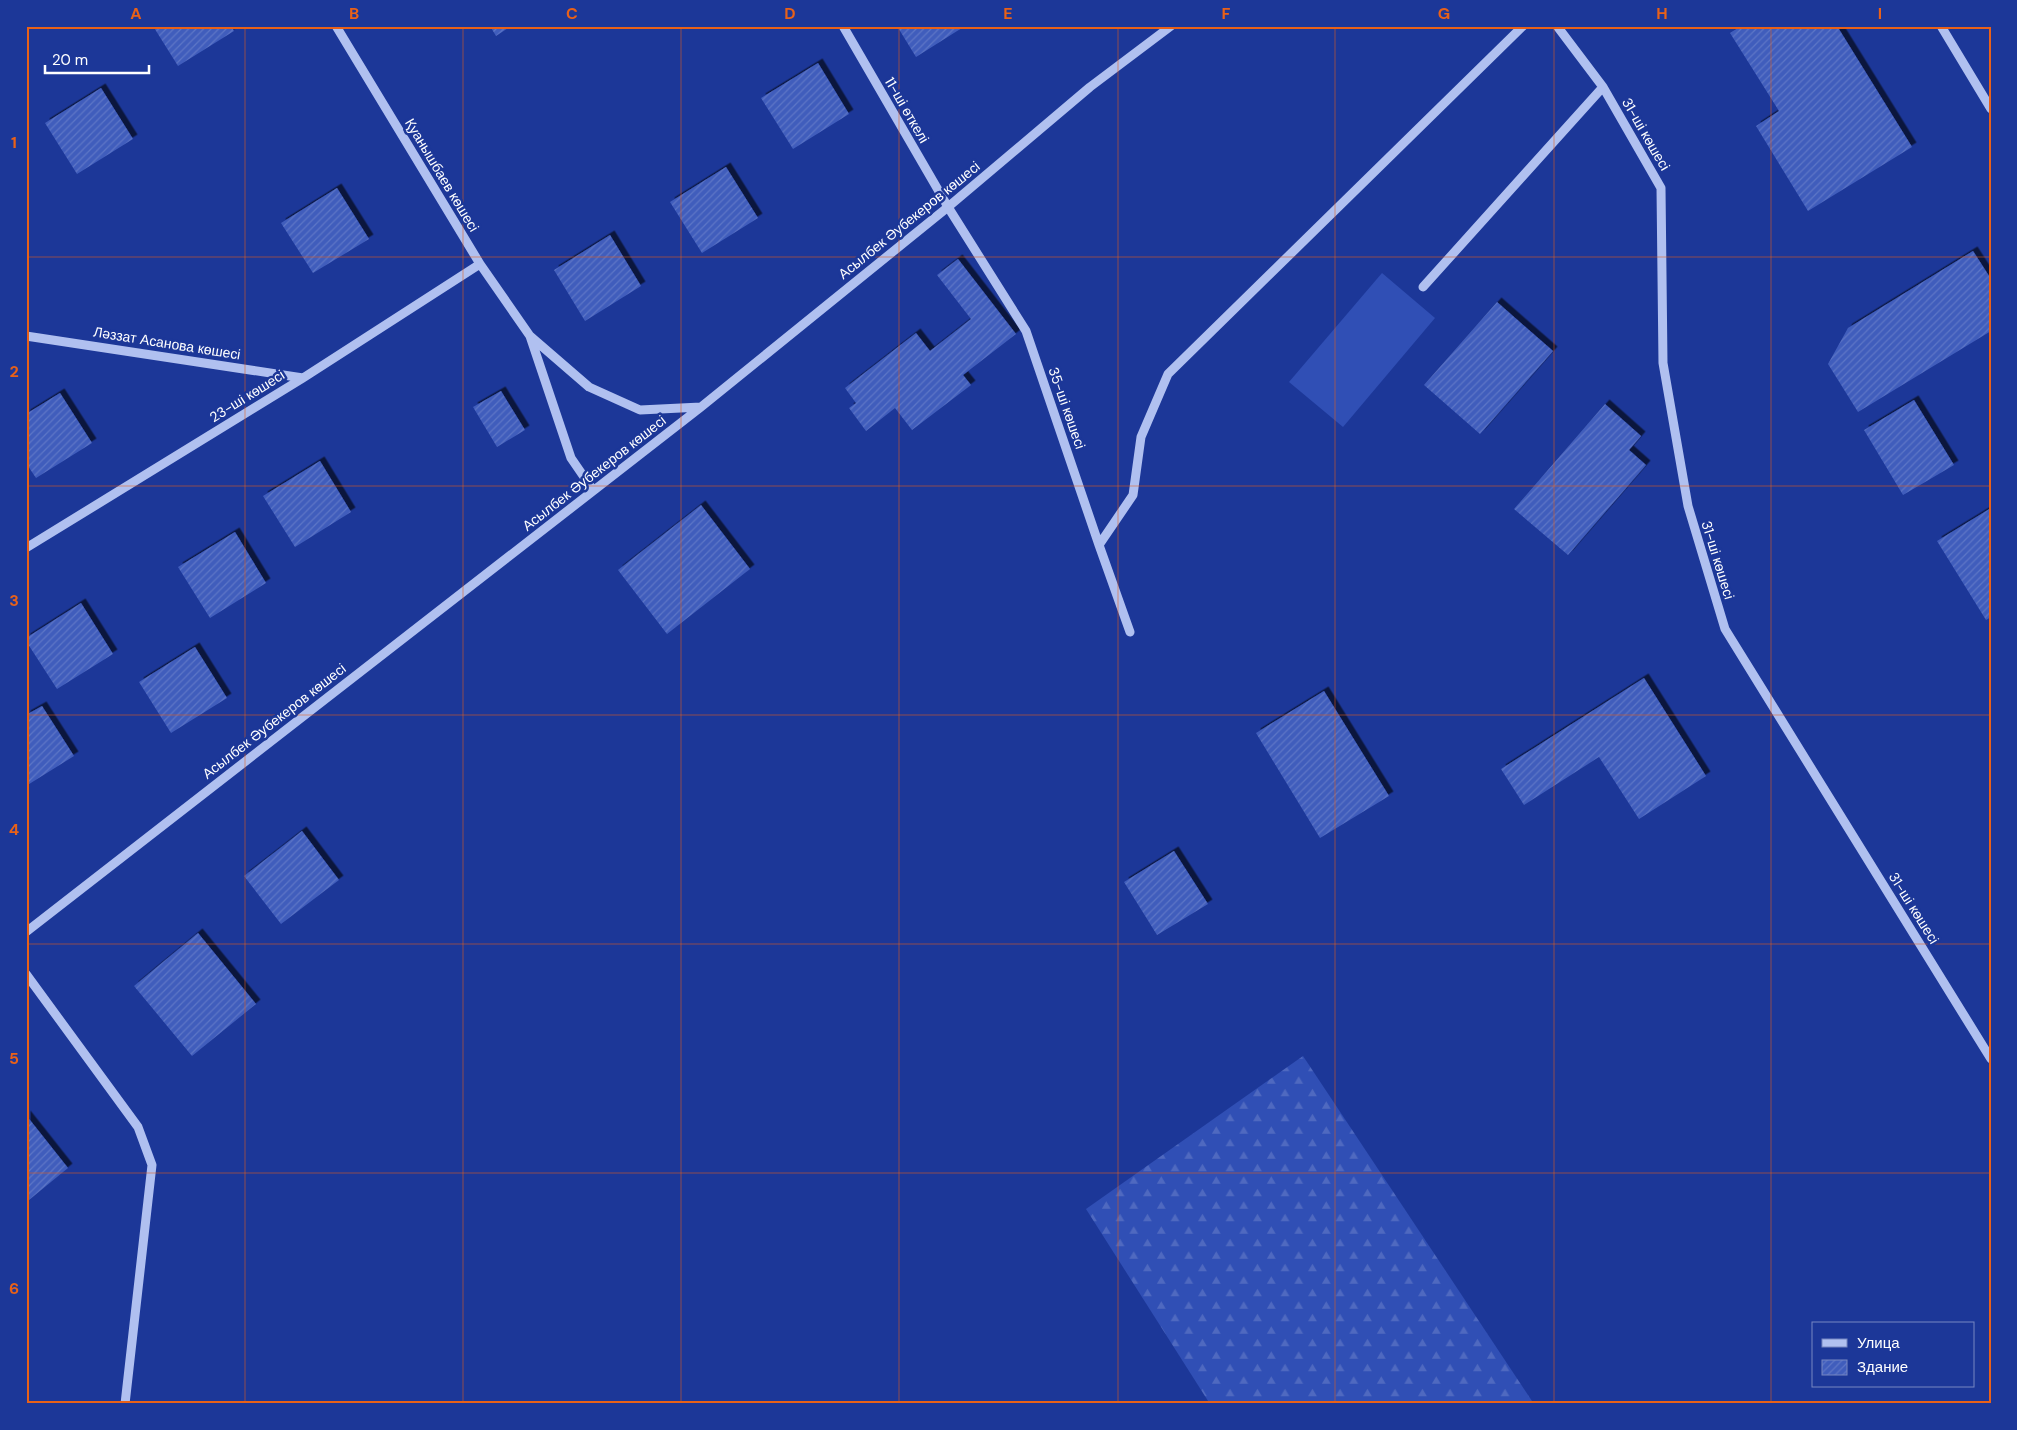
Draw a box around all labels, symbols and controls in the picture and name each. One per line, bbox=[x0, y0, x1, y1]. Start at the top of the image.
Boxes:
text: A bbox=[130, 3, 142, 24]
text: B bbox=[349, 3, 359, 24]
text: C bbox=[566, 3, 578, 24]
text: D bbox=[784, 3, 796, 24]
text: E bbox=[1003, 3, 1013, 24]
text: F bbox=[1222, 3, 1231, 24]
text: G bbox=[1438, 3, 1450, 24]
text: H bbox=[1656, 3, 1668, 24]
text: I bbox=[1878, 3, 1882, 24]
scale bar bbox=[45, 42, 149, 74]
text: 20 m bbox=[52, 50, 88, 70]
street label: 11-ші өткелі bbox=[881, 74, 933, 146]
street label: 31-ші көшесі bbox=[1618, 94, 1674, 174]
street label: Қуанышбаев көшесі bbox=[401, 115, 483, 235]
text: 1 bbox=[11, 132, 17, 153]
street label: Асылбек Әубекеров көшесі bbox=[834, 157, 984, 283]
street label: Ләззат Асанова көшесі bbox=[92, 322, 242, 364]
text: 2 bbox=[9, 361, 19, 382]
street label: 35-ші көшесі bbox=[1045, 365, 1089, 451]
street label: 23-ші көшесі bbox=[206, 366, 288, 426]
street label: Асылбек Әубекеров көшесі bbox=[519, 411, 669, 535]
street label: 31-ші көшесі bbox=[1698, 519, 1738, 601]
text: 3 bbox=[9, 590, 19, 611]
street label: Асылбек Әубекеров көшесі bbox=[199, 659, 349, 783]
text: 4 bbox=[9, 819, 19, 840]
street label: 31-ші көшесі bbox=[1885, 869, 1943, 947]
text: 5 bbox=[9, 1048, 19, 1069]
text: 6 bbox=[9, 1278, 19, 1299]
legend bbox=[1812, 1322, 1974, 1388]
text: Улица bbox=[1857, 1333, 1900, 1353]
text: Здание bbox=[1857, 1357, 1908, 1377]

